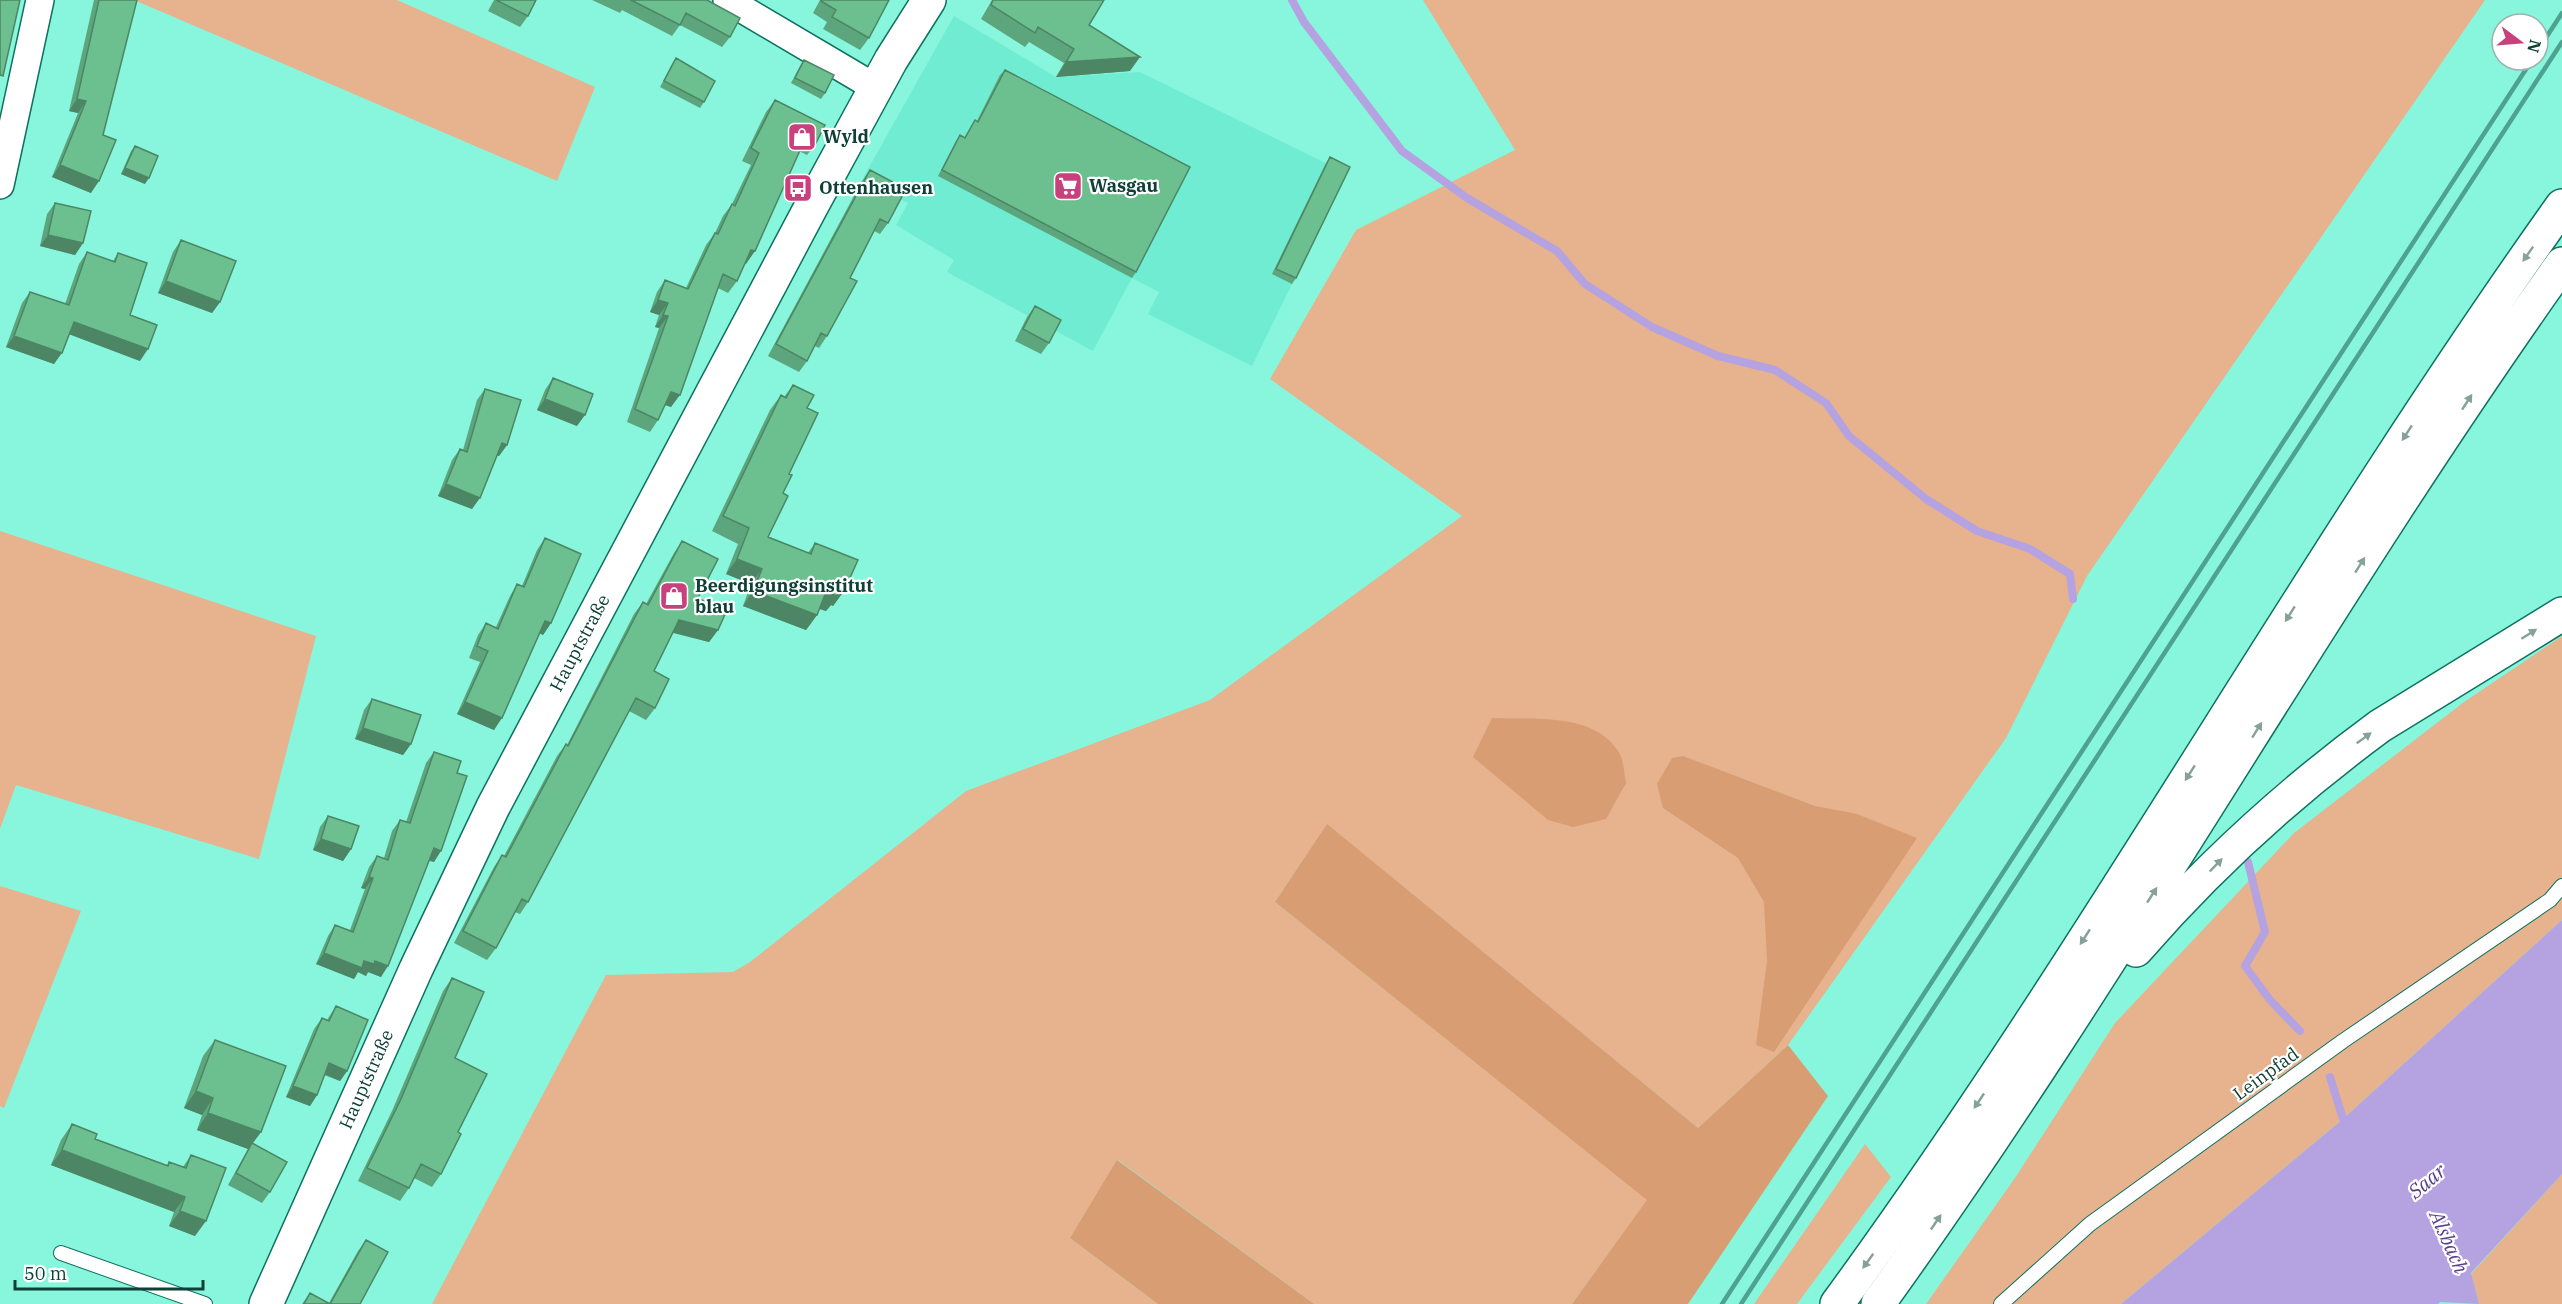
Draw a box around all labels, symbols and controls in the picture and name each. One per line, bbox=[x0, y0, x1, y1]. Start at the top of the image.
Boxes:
north arrow bbox=[2490, 12, 2550, 72]
text: N bbox=[2523, 37, 2546, 55]
shop icon: Wyld bbox=[786, 121, 818, 153]
place label: Wyld bbox=[823, 125, 869, 148]
supermarket icon: Wasgau bbox=[1052, 170, 1084, 202]
bus stop icon: Ottenhausen bbox=[782, 172, 814, 204]
place label: Wasgau bbox=[1089, 174, 1158, 197]
place label: Ottenhausen bbox=[819, 176, 933, 199]
one-way arrow bbox=[2523, 246, 2534, 262]
one-way arrow bbox=[2461, 394, 2472, 410]
one-way arrow bbox=[2402, 425, 2413, 441]
one-way arrow bbox=[2354, 557, 2365, 573]
place label: Beerdigungsinstitut blau bbox=[695, 574, 873, 618]
shop icon: Beerdigungsinstitut blau bbox=[658, 580, 690, 612]
street label: Hauptstraße bbox=[544, 590, 615, 695]
one-way arrow bbox=[2285, 606, 2296, 623]
one-way arrow bbox=[2521, 629, 2537, 640]
one-way arrow bbox=[2251, 722, 2262, 739]
one-way arrow bbox=[2356, 732, 2371, 744]
one-way arrow bbox=[2185, 765, 2196, 781]
one-way arrow bbox=[2208, 858, 2222, 872]
one-way arrow bbox=[2146, 887, 2157, 903]
one-way arrow bbox=[2079, 929, 2091, 945]
street label: Hauptstraße bbox=[334, 1026, 398, 1133]
street label: Leinpfad bbox=[2228, 1042, 2303, 1105]
one-way arrow bbox=[1974, 1093, 1985, 1109]
water label: Saar bbox=[2401, 1156, 2452, 1205]
water label: Alsbach bbox=[2423, 1204, 2475, 1278]
one-way arrow bbox=[1930, 1215, 1942, 1231]
scale bar bbox=[15, 1253, 202, 1291]
one-way arrow bbox=[1863, 1254, 1875, 1269]
text: 50 m bbox=[24, 1262, 67, 1285]

